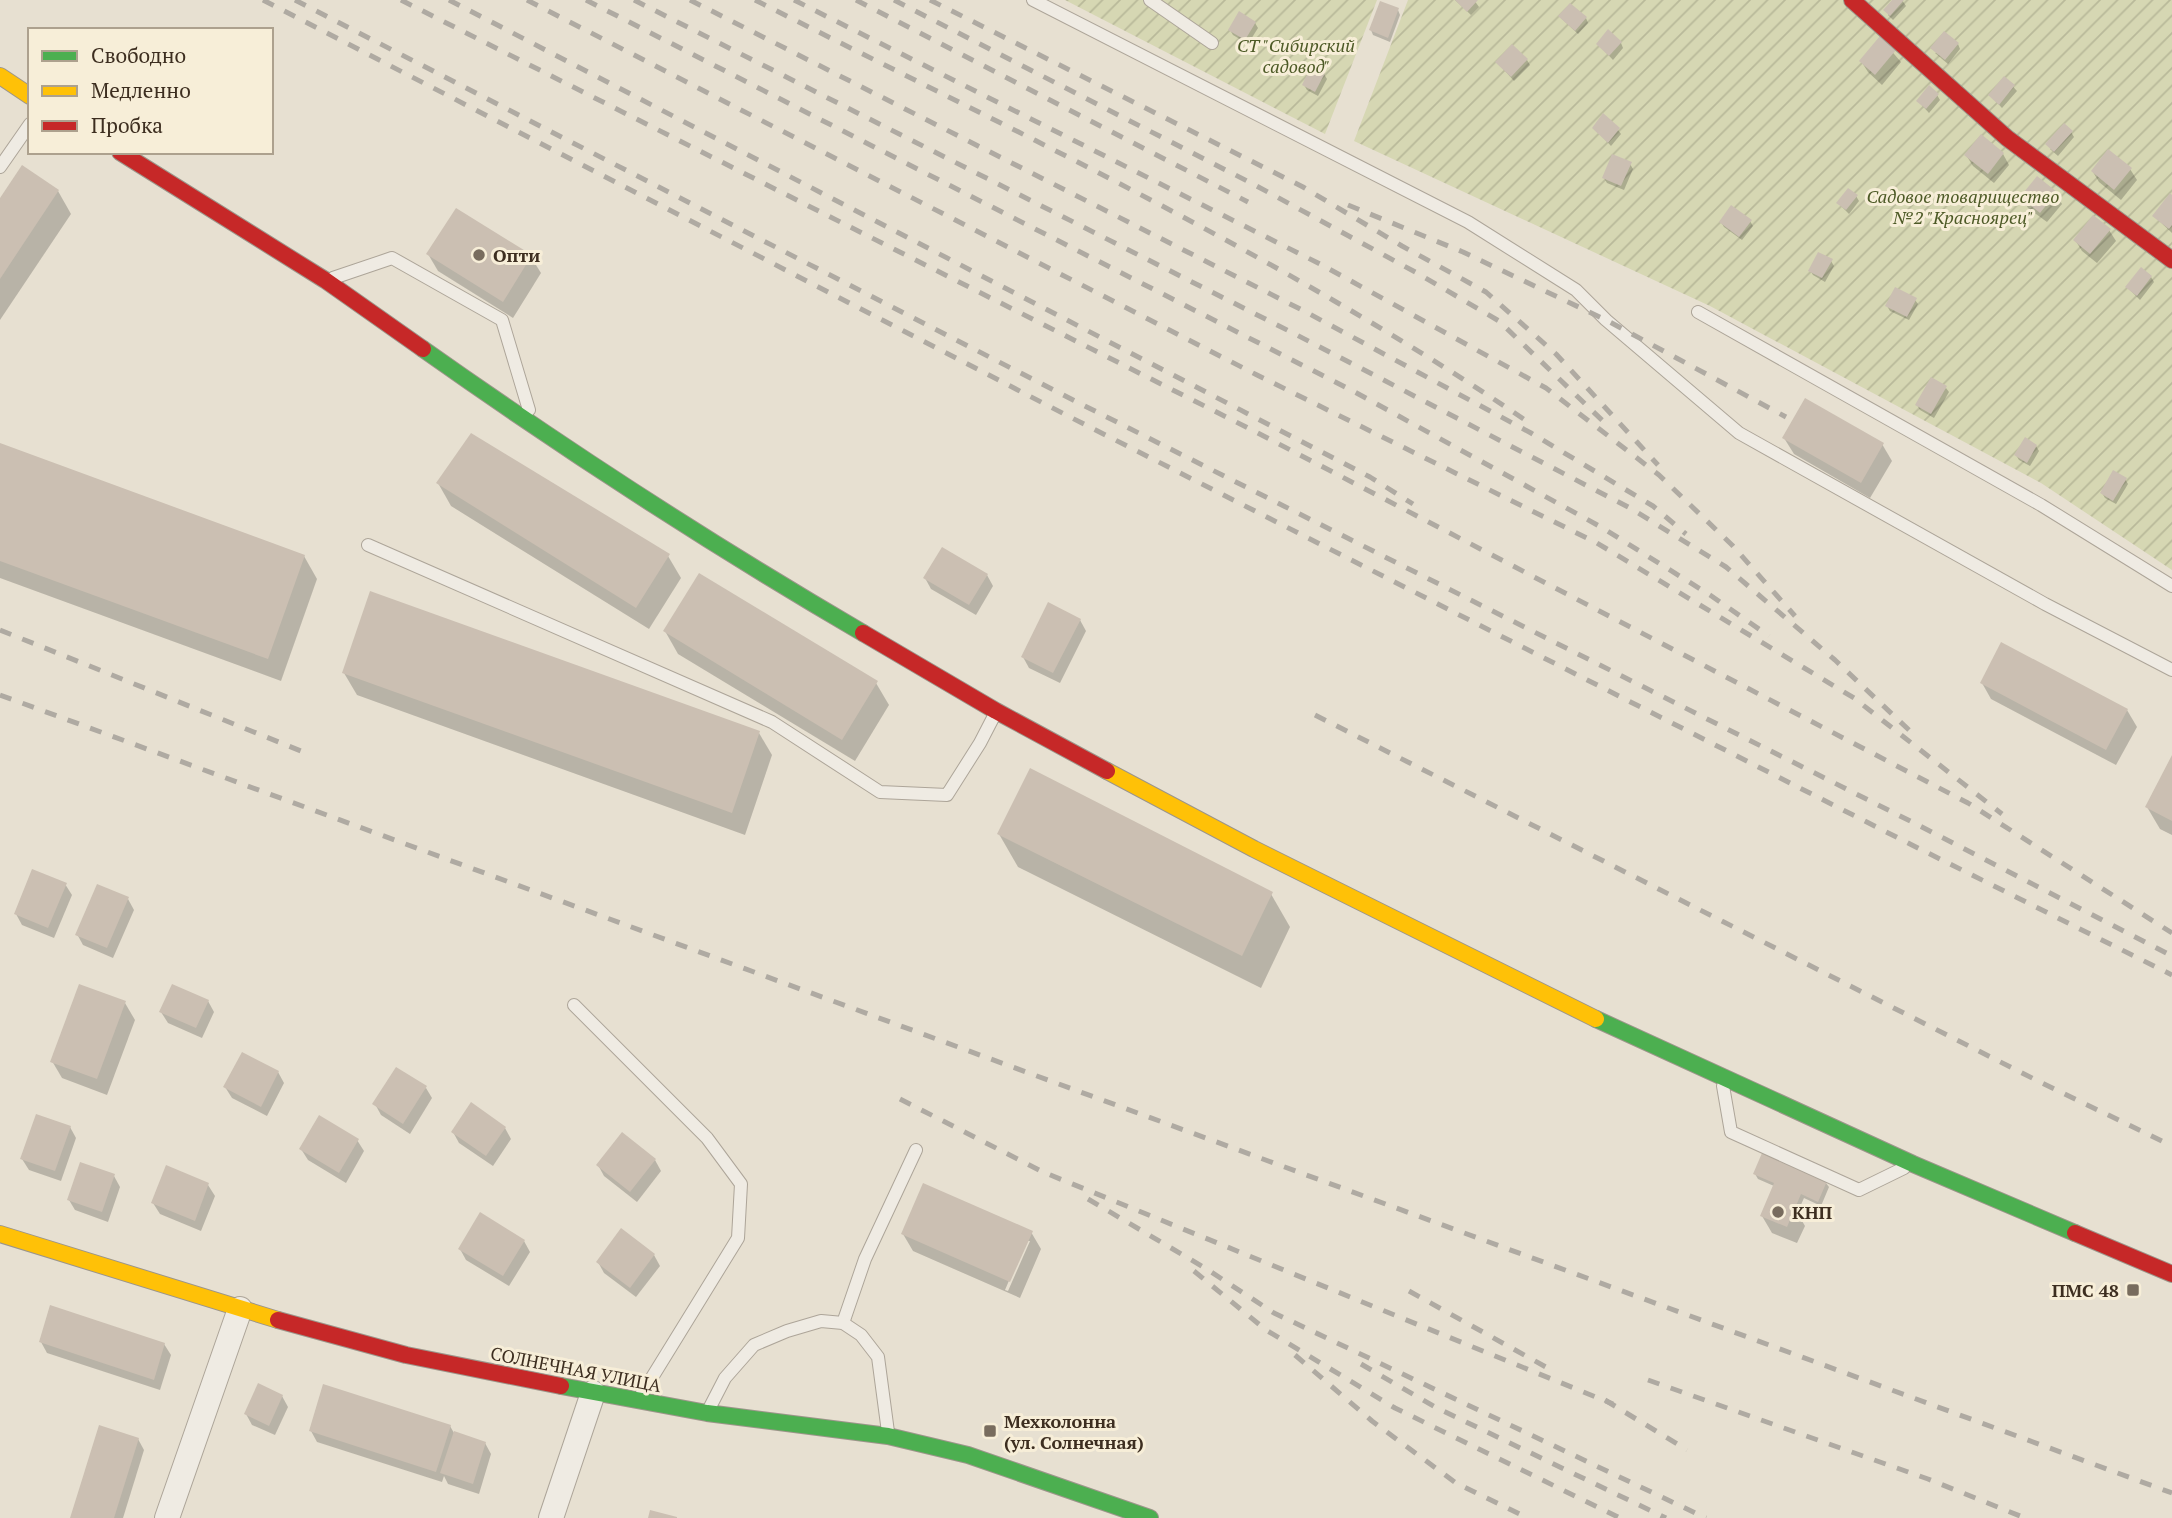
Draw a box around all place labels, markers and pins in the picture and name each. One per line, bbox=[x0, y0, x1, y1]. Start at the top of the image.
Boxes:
place label: Опти bbox=[493, 243, 540, 267]
marker: Опти bbox=[471, 247, 487, 263]
place label: КНП bbox=[1792, 1200, 1833, 1224]
marker: КНП bbox=[1770, 1204, 1786, 1220]
place label: ПМС 48 bbox=[2052, 1278, 2119, 1302]
marker: ПМС 48 bbox=[2125, 1282, 2141, 1298]
place label: Мехколонна (ул. Солнечная) bbox=[1004, 1409, 1144, 1454]
marker: Мехколонна (ул. Солнечная) bbox=[982, 1423, 998, 1439]

